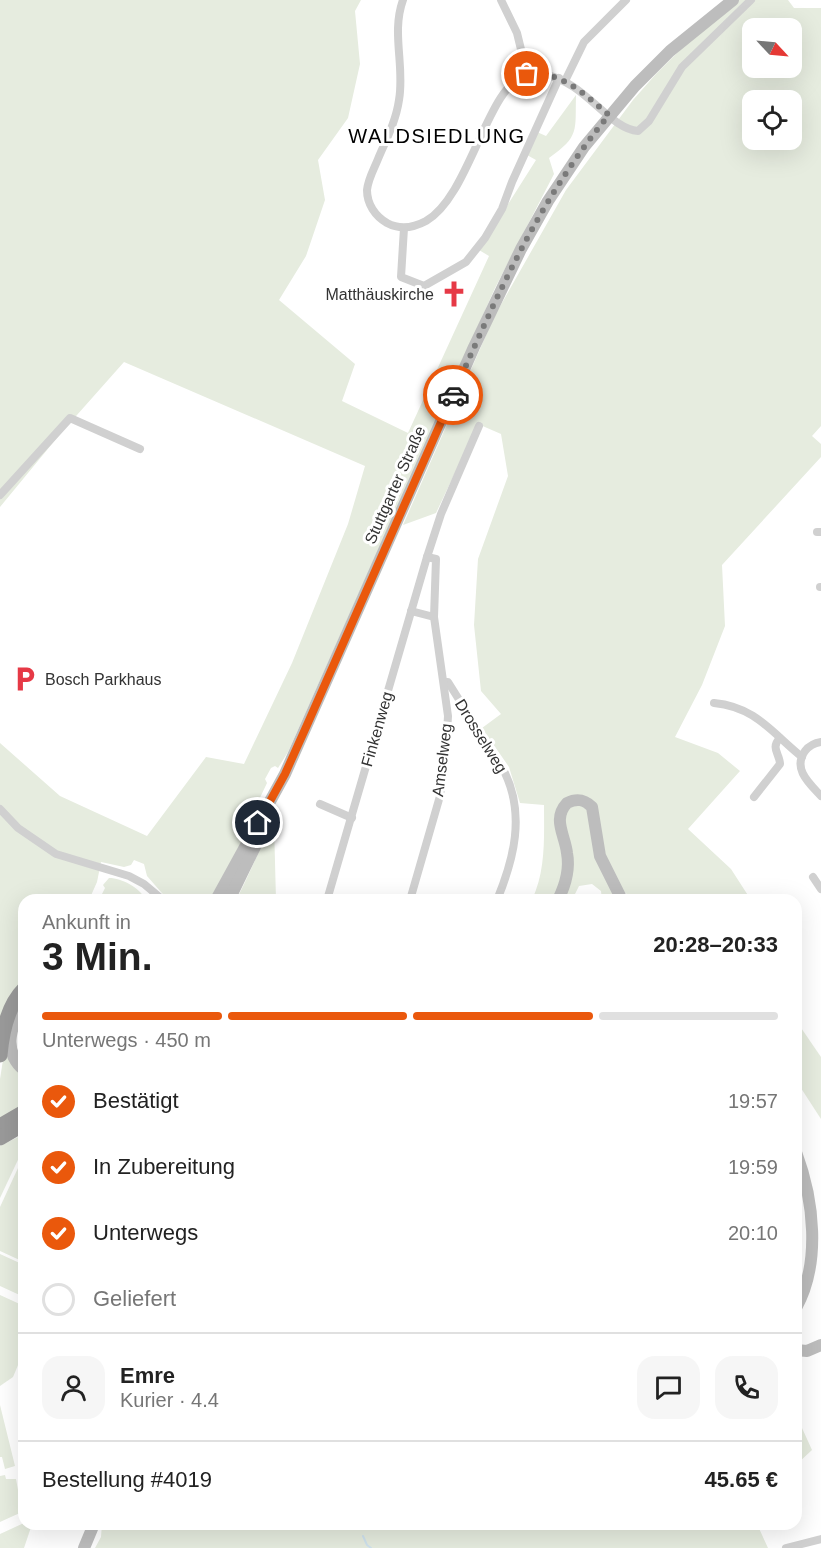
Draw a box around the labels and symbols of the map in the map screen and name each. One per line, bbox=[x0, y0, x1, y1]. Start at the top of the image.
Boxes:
north arrow bbox=[742, 18, 802, 78]
pin bbox=[501, 48, 552, 99]
district label: WALDSIEDLUNG bbox=[348, 125, 526, 147]
church icon: Matthäuskirche bbox=[439, 279, 469, 309]
place label: Matthäuskirche bbox=[326, 286, 434, 303]
courier bbox=[423, 365, 483, 425]
street label: Stuttgarter Straße bbox=[361, 423, 429, 547]
parking icon: Bosch Parkhaus bbox=[10, 664, 40, 694]
place label: Bosch Parkhaus bbox=[45, 671, 162, 688]
street label: Finkenweg bbox=[358, 689, 396, 769]
street label: Drosselweg bbox=[452, 696, 510, 776]
street label: Amselweg bbox=[429, 722, 455, 798]
pin bbox=[232, 797, 283, 848]

